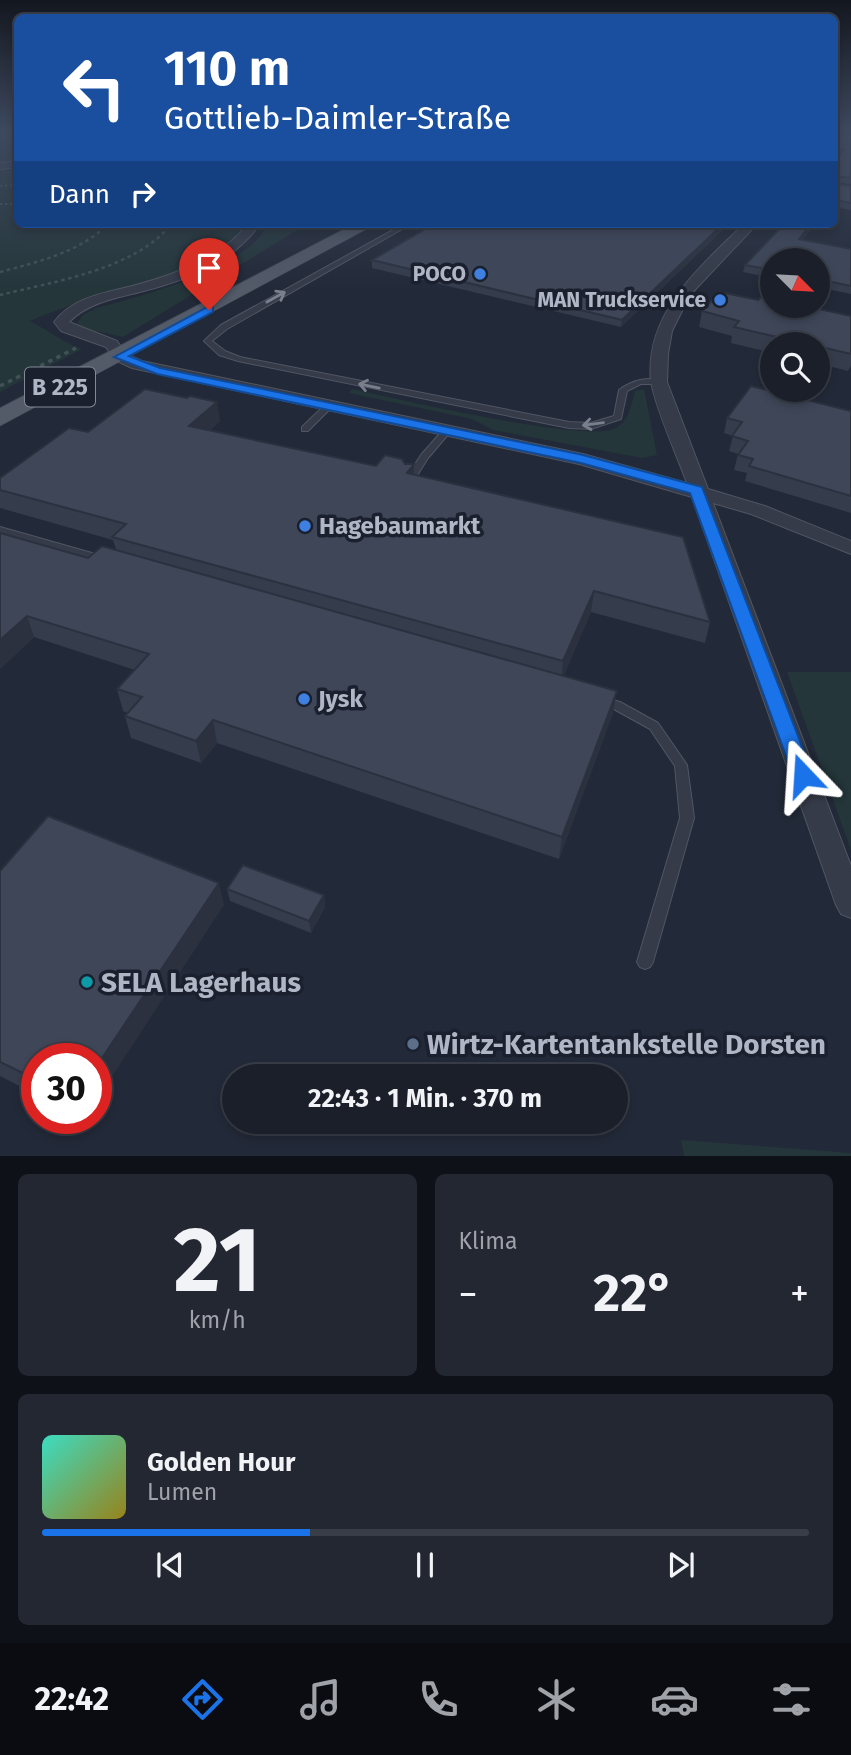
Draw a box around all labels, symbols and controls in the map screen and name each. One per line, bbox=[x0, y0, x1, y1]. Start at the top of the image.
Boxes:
text: 110 m bbox=[164, 39, 290, 98]
icon: left bbox=[49, 42, 140, 133]
text: Gottlieb-Daimler-Straße bbox=[164, 99, 511, 137]
icon: right bbox=[124, 175, 162, 213]
text: Dann bbox=[49, 179, 110, 210]
pin bbox=[179, 238, 239, 310]
north arrow bbox=[760, 248, 830, 318]
map controls bbox=[760, 248, 830, 402]
icon: arrive bbox=[190, 249, 228, 287]
place label: POCO bbox=[413, 261, 466, 287]
marker: POCO bbox=[472, 266, 488, 282]
place label: MAN Truckservice bbox=[537, 287, 706, 313]
one-way arrow bbox=[266, 290, 286, 304]
marker: MAN Truckservice bbox=[712, 292, 728, 308]
button: search bbox=[760, 332, 830, 402]
road number: B 225 bbox=[25, 368, 95, 406]
one-way arrow bbox=[358, 378, 381, 392]
one-way arrow bbox=[582, 418, 605, 431]
place label: Hagebaumarkt bbox=[319, 512, 481, 540]
marker: Hagebaumarkt bbox=[297, 518, 313, 534]
place label: Jysk bbox=[317, 685, 363, 713]
marker: Jysk bbox=[296, 691, 312, 707]
position arrow bbox=[766, 738, 840, 812]
place label: SELA Lagerhaus bbox=[101, 966, 301, 999]
marker: SELA Lagerhaus bbox=[79, 974, 95, 990]
place label: Wirtz-Kartentankstelle Dorsten bbox=[427, 1028, 826, 1061]
marker: Wirtz-Kartentankstelle Dorsten bbox=[405, 1036, 421, 1052]
speed limit sign: 30 bbox=[21, 1043, 112, 1134]
text: 22:43 · 1 Min. · 370 m bbox=[308, 1083, 542, 1114]
text: 21 bbox=[174, 1206, 261, 1315]
text: Klima bbox=[459, 1227, 518, 1255]
text: 22° bbox=[593, 1262, 674, 1325]
text: − bbox=[459, 1271, 478, 1317]
text: + bbox=[790, 1271, 809, 1317]
text: km/h bbox=[189, 1306, 246, 1334]
text: Golden Hour bbox=[147, 1447, 295, 1478]
text: Lumen bbox=[147, 1478, 217, 1506]
icon: previous bbox=[151, 1546, 189, 1584]
icon: pause bbox=[406, 1546, 444, 1584]
icon: next bbox=[662, 1546, 700, 1584]
icon: directions bbox=[178, 1675, 227, 1724]
icon: music bbox=[296, 1675, 345, 1724]
icon: phone bbox=[414, 1675, 463, 1724]
icon: climate bbox=[532, 1675, 581, 1724]
icon: car bbox=[650, 1675, 699, 1724]
icon: filters bbox=[767, 1675, 816, 1724]
text: 22:42 bbox=[34, 1680, 109, 1718]

